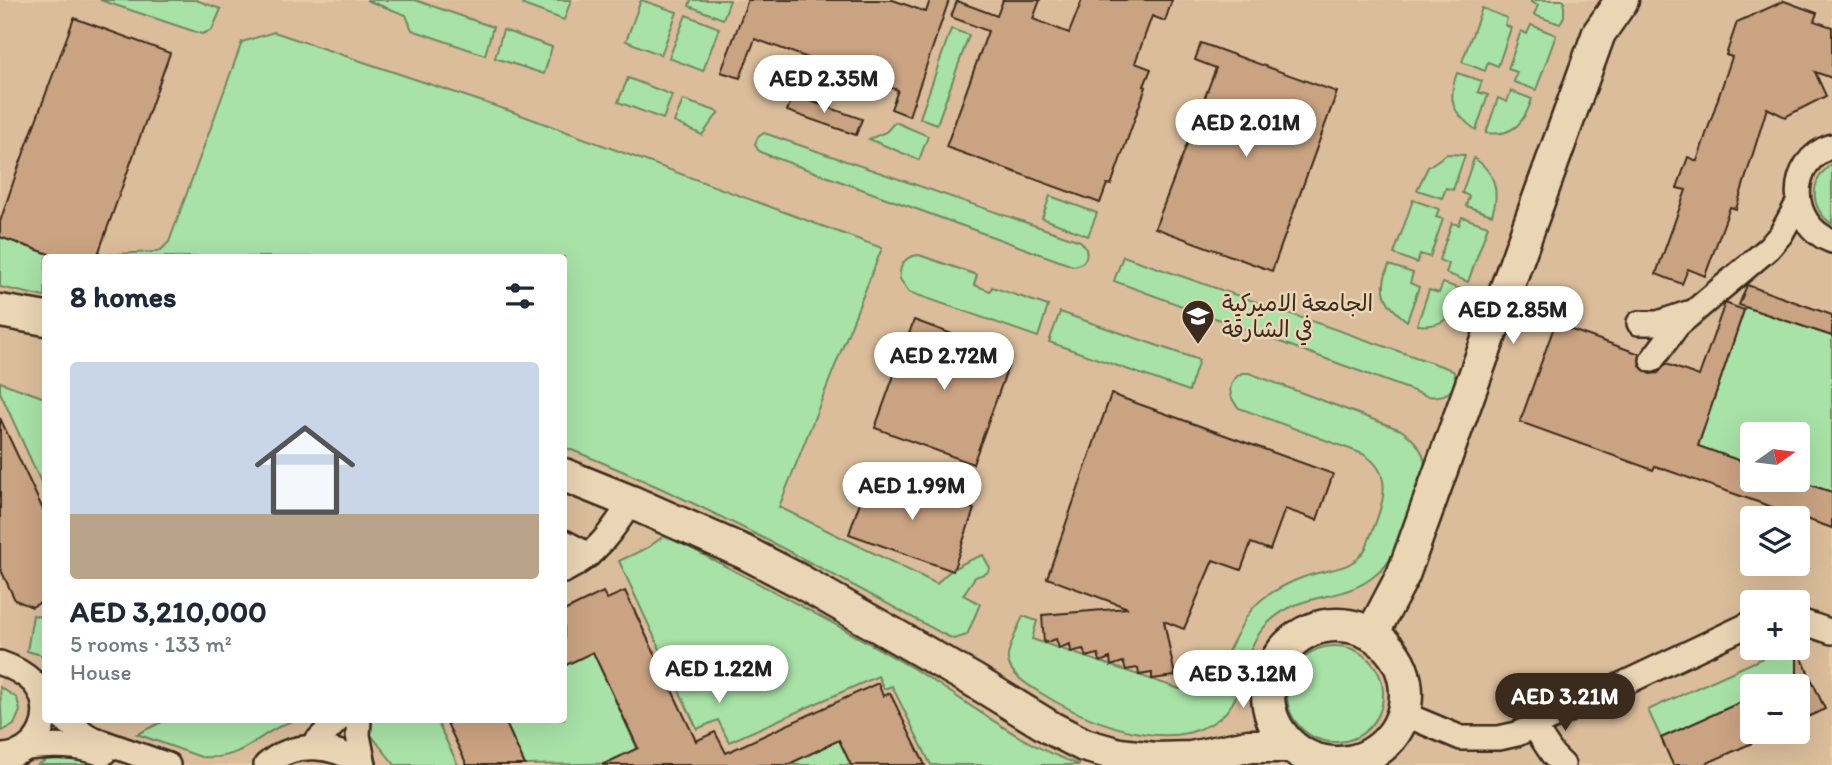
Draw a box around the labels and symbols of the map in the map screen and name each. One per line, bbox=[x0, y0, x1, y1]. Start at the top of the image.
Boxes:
pin: AED 2.35M bbox=[744, 55, 904, 115]
pin: AED 2.01M bbox=[1166, 100, 1326, 159]
pin: AED 2.85M bbox=[1433, 286, 1593, 346]
place label: الجامعة الاميركية في الشارقة bbox=[1222, 289, 1373, 346]
school or university icon: الجامعة الاميركية في الشارقة bbox=[1179, 297, 1217, 346]
pin: AED 2.72M bbox=[864, 332, 1024, 392]
north arrow bbox=[1740, 422, 1810, 492]
pin: AED 1.99M bbox=[832, 462, 992, 522]
pin: AED 1.22M bbox=[639, 646, 799, 705]
pin: AED 3.12M bbox=[1163, 650, 1323, 710]
pin: AED 3.21M bbox=[1485, 674, 1645, 733]

